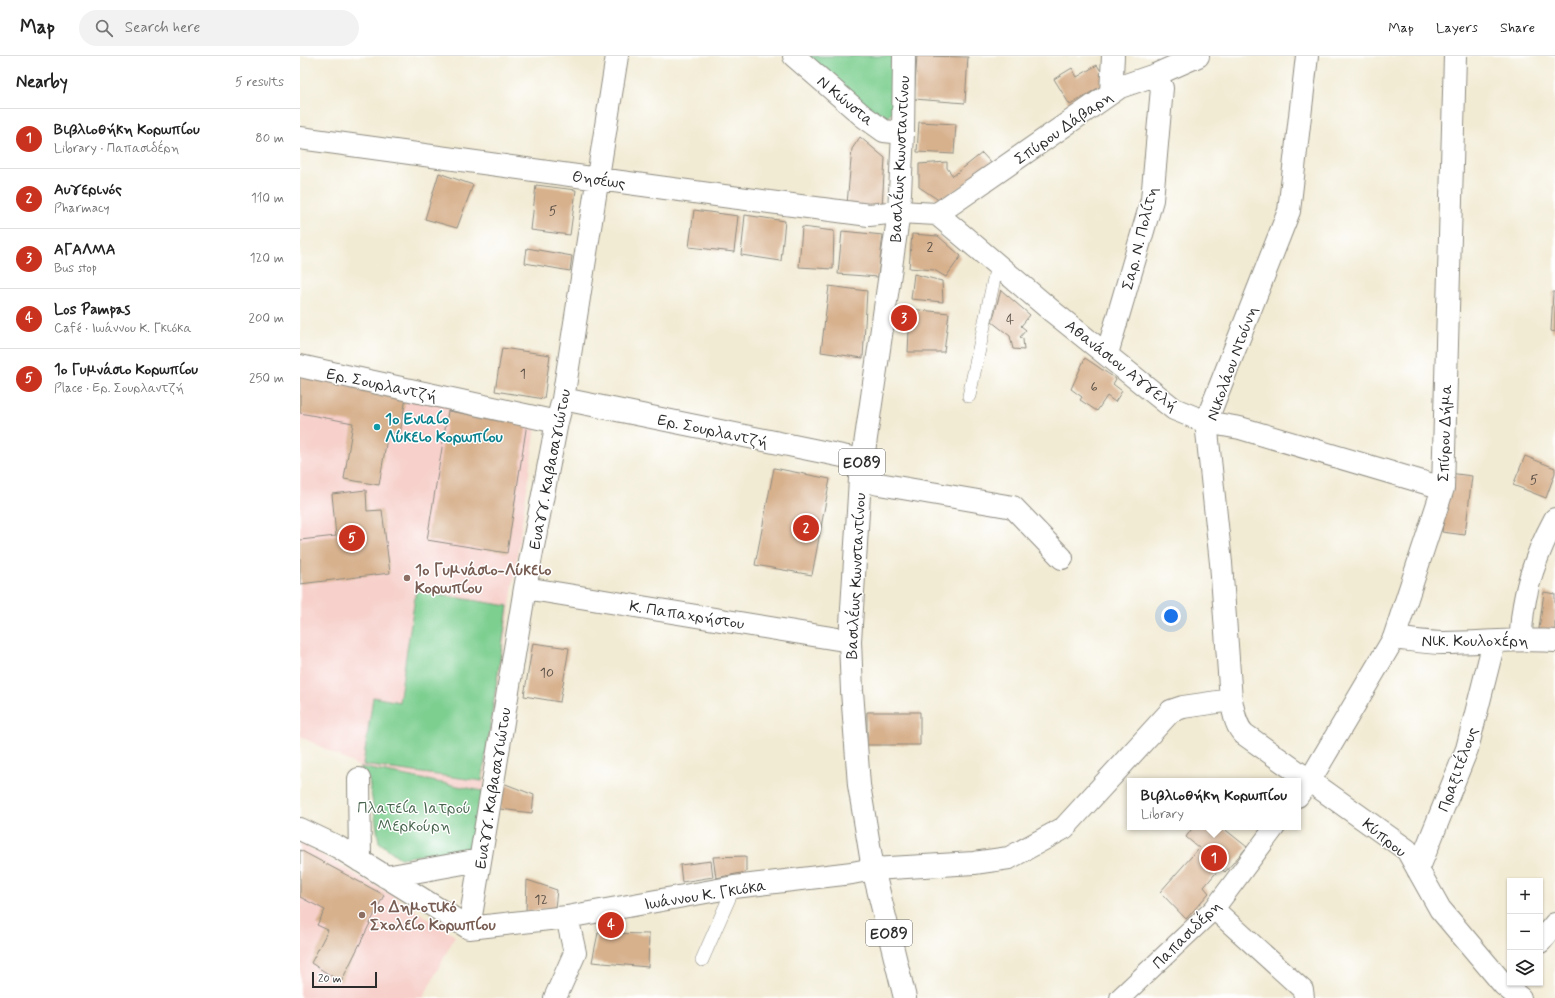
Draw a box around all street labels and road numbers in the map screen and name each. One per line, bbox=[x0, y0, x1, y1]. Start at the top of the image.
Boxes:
street label: Ν Κώνστα bbox=[812, 71, 878, 131]
street label: Βασιλέως Κωνσταντίνου bbox=[885, 75, 915, 243]
street label: Σπύρου Δάβαρη bbox=[1011, 87, 1117, 170]
street label: Θησέως bbox=[571, 165, 627, 195]
street label: Σαρ. Ν. Πολίτη bbox=[1117, 185, 1163, 292]
street label: Νικολάου Ντούνη bbox=[1202, 303, 1263, 424]
street label: Αθανάσιου Αγγελή bbox=[1060, 315, 1182, 417]
street label: Ερ. Σουρλαντζή bbox=[324, 364, 439, 407]
street label: Σπύρου Δήμα bbox=[1433, 384, 1458, 482]
street label: Ευαγγ. Καβασαγιώτου bbox=[525, 387, 576, 551]
street label: Ερ. Σουρλαντζή bbox=[655, 410, 770, 453]
road number: ΕΟ89 bbox=[839, 449, 885, 475]
street label: Βασιλέως Κωνσταντίνου bbox=[841, 492, 871, 660]
street label: Κ. Παπαχρήστου bbox=[628, 596, 746, 635]
street label: Νικ. Κουλοχέρη bbox=[1422, 630, 1528, 652]
street label: Ευαγγ. Καβασαγιώτου bbox=[470, 706, 517, 870]
street label: Πραξιτέλους bbox=[1432, 724, 1483, 815]
street label: Κύπρου bbox=[1358, 814, 1411, 862]
street label: Ιωάννου Κ. Γκιόκα bbox=[643, 875, 768, 916]
street label: Παπασιδέρη bbox=[1147, 895, 1226, 974]
road number: ΕΟ89 bbox=[866, 920, 912, 946]

